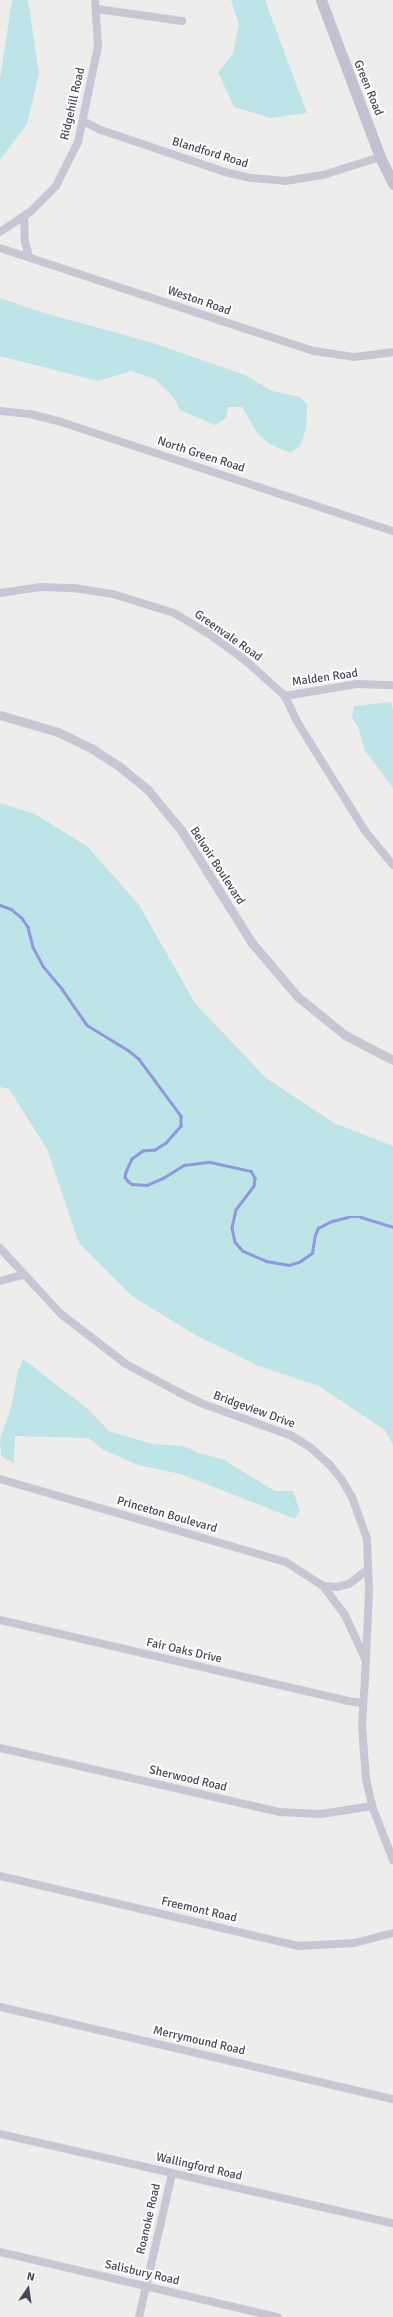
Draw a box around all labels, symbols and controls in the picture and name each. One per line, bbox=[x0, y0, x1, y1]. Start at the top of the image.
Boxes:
street label: Green Road bbox=[350, 58, 386, 118]
street label: Ridgehill Road bbox=[58, 66, 88, 142]
street label: Blandford Road bbox=[170, 135, 250, 171]
street label: Weston Road bbox=[165, 283, 233, 319]
street label: North Green Road bbox=[155, 434, 247, 476]
street label: Greenvale Road bbox=[191, 607, 265, 665]
street label: Malden Road bbox=[291, 666, 359, 690]
street label: Belvoir Boulevard bbox=[186, 824, 248, 908]
street label: Bridgeview Drive bbox=[211, 1389, 297, 1431]
street label: Princeton Boulevard bbox=[115, 1494, 219, 1536]
street label: Fair Oaks Drive bbox=[145, 1635, 223, 1667]
street label: Sherwood Road bbox=[148, 1763, 228, 1795]
street label: Freemont Road bbox=[160, 1894, 238, 1926]
street label: Merrymound Road bbox=[152, 2023, 246, 2059]
street label: Wallingford Road bbox=[155, 2150, 243, 2184]
street label: Roanoke Road bbox=[134, 2182, 164, 2256]
street label: Salisbury Road bbox=[103, 2257, 181, 2289]
north arrow bbox=[8, 2269, 48, 2309]
text: N bbox=[26, 2270, 36, 2284]

